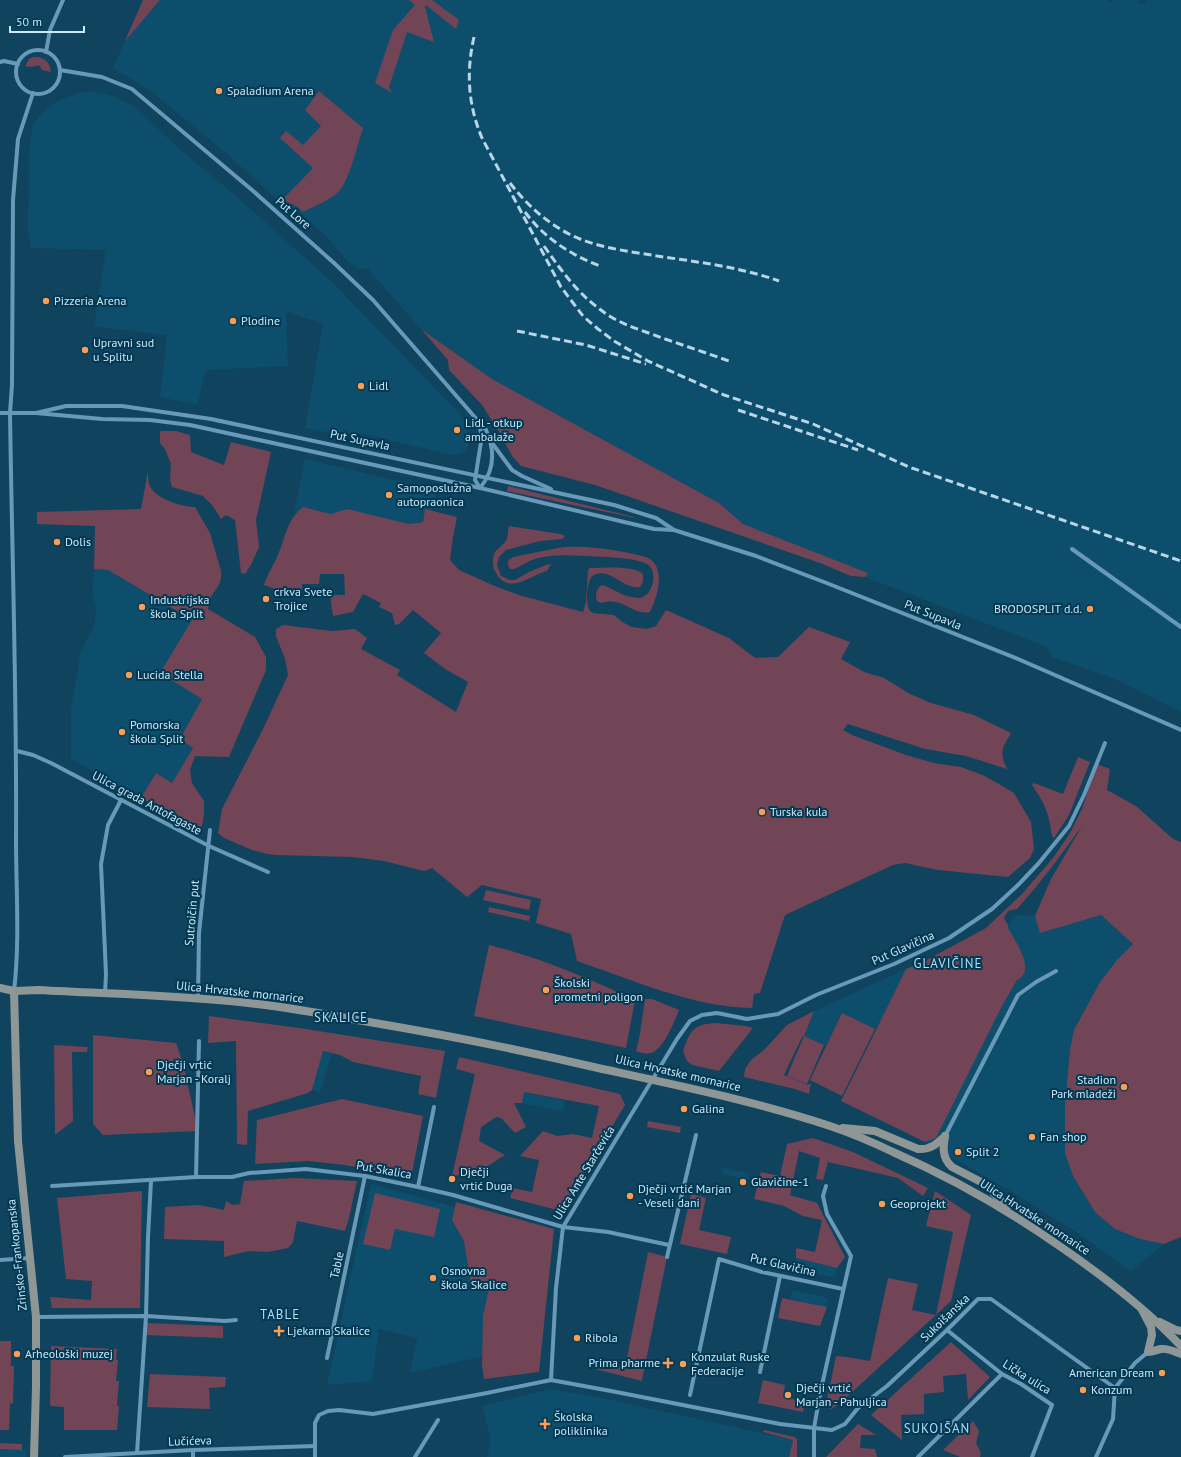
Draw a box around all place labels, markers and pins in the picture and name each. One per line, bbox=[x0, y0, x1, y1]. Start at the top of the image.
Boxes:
place label: Spaladium Arena bbox=[227, 83, 314, 98]
marker: Spaladium Arena bbox=[214, 86, 224, 96]
place label: Pizzeria Arena bbox=[54, 293, 126, 308]
marker: Pizzeria Arena bbox=[41, 296, 51, 306]
place label: Plodine bbox=[241, 313, 280, 328]
marker: Plodine bbox=[228, 316, 238, 326]
place label: Upravni sud u Splitu bbox=[93, 335, 154, 364]
marker: Upravni sud u Splitu bbox=[80, 345, 90, 355]
place label: Lidl bbox=[369, 378, 389, 393]
marker: Lidl bbox=[356, 381, 366, 391]
place label: Lidl - otkup ambalaže bbox=[465, 415, 522, 444]
marker: Lidl - otkup ambalaže bbox=[452, 425, 462, 435]
place label: Samoposlužna autopraonica bbox=[397, 480, 471, 509]
marker: Samoposlužna autopraonica bbox=[384, 490, 394, 500]
place label: Dolis bbox=[65, 534, 91, 549]
marker: Dolis bbox=[52, 537, 62, 547]
place label: crkva Svete Trojice bbox=[274, 584, 332, 613]
place label: Industrijska škola Split bbox=[150, 592, 209, 621]
marker: crkva Svete Trojice bbox=[261, 594, 271, 604]
place label: BRODOSPLIT d.d. bbox=[994, 601, 1082, 616]
marker: Industrijska škola Split bbox=[137, 602, 147, 612]
marker: BRODOSPLIT d.d. bbox=[1085, 604, 1095, 614]
place label: Lucida Stella bbox=[137, 667, 203, 682]
marker: Lucida Stella bbox=[124, 670, 134, 680]
place label: Pomorska škola Split bbox=[130, 717, 183, 746]
marker: Pomorska škola Split bbox=[117, 727, 127, 737]
place label: Turska kula bbox=[770, 804, 828, 819]
marker: Turska kula bbox=[757, 807, 767, 817]
place label: Školski prometni poligon bbox=[554, 975, 643, 1004]
marker: Školski prometni poligon bbox=[541, 985, 551, 995]
place label: Dječji vrtić Marjan - Koralj bbox=[157, 1057, 231, 1086]
marker: Dječji vrtić Marjan - Koralj bbox=[144, 1067, 154, 1077]
place label: Stadion Park mladeži bbox=[1051, 1072, 1116, 1101]
marker: Stadion Park mladeži bbox=[1119, 1082, 1129, 1092]
place label: Galina bbox=[692, 1101, 725, 1116]
marker: Galina bbox=[679, 1104, 689, 1114]
place label: Fan shop bbox=[1040, 1129, 1086, 1144]
marker: Fan shop bbox=[1027, 1132, 1037, 1142]
place label: Split 2 bbox=[966, 1144, 999, 1159]
marker: Split 2 bbox=[953, 1147, 963, 1157]
place label: Dječji vrtić Duga bbox=[460, 1164, 513, 1193]
marker: Dječji vrtić Duga bbox=[447, 1174, 457, 1184]
place label: Glavičine-1 bbox=[751, 1174, 809, 1189]
marker: Glavičine-1 bbox=[738, 1177, 748, 1187]
place label: Dječji vrtić Marjan - Veseli dani bbox=[638, 1181, 731, 1210]
marker: Dječji vrtić Marjan - Veseli dani bbox=[625, 1191, 635, 1201]
place label: Geoprojekt bbox=[890, 1196, 946, 1211]
marker: Geoprojekt bbox=[877, 1199, 887, 1209]
place label: Osnovna škola Skalice bbox=[441, 1263, 507, 1292]
marker: Osnovna škola Skalice bbox=[428, 1273, 438, 1283]
place label: Ljekarna Skalice bbox=[287, 1323, 370, 1338]
marker: Ljekarna Skalice bbox=[274, 1326, 284, 1336]
place label: Ribola bbox=[585, 1330, 618, 1345]
marker: Ribola bbox=[572, 1333, 582, 1343]
place label: Arheološki muzej bbox=[25, 1346, 113, 1361]
marker: Arheološki muzej bbox=[12, 1349, 22, 1359]
place label: Konzulat Ruske Federacije bbox=[691, 1349, 770, 1378]
place label: Prima pharme bbox=[589, 1355, 660, 1370]
marker: Prima pharme bbox=[663, 1358, 673, 1368]
marker: Konzulat Ruske Federacije bbox=[678, 1359, 688, 1369]
place label: American Dream bbox=[1069, 1365, 1154, 1380]
marker: American Dream bbox=[1157, 1368, 1167, 1378]
place label: Dječji vrtić Marjan - Pahuljica bbox=[796, 1380, 887, 1409]
place label: Konzum bbox=[1091, 1382, 1132, 1397]
marker: Konzum bbox=[1078, 1385, 1088, 1395]
marker: Dječji vrtić Marjan - Pahuljica bbox=[783, 1390, 793, 1400]
place label: Školska poliklinika bbox=[554, 1409, 608, 1438]
marker: Školska poliklinika bbox=[539, 1418, 551, 1430]

